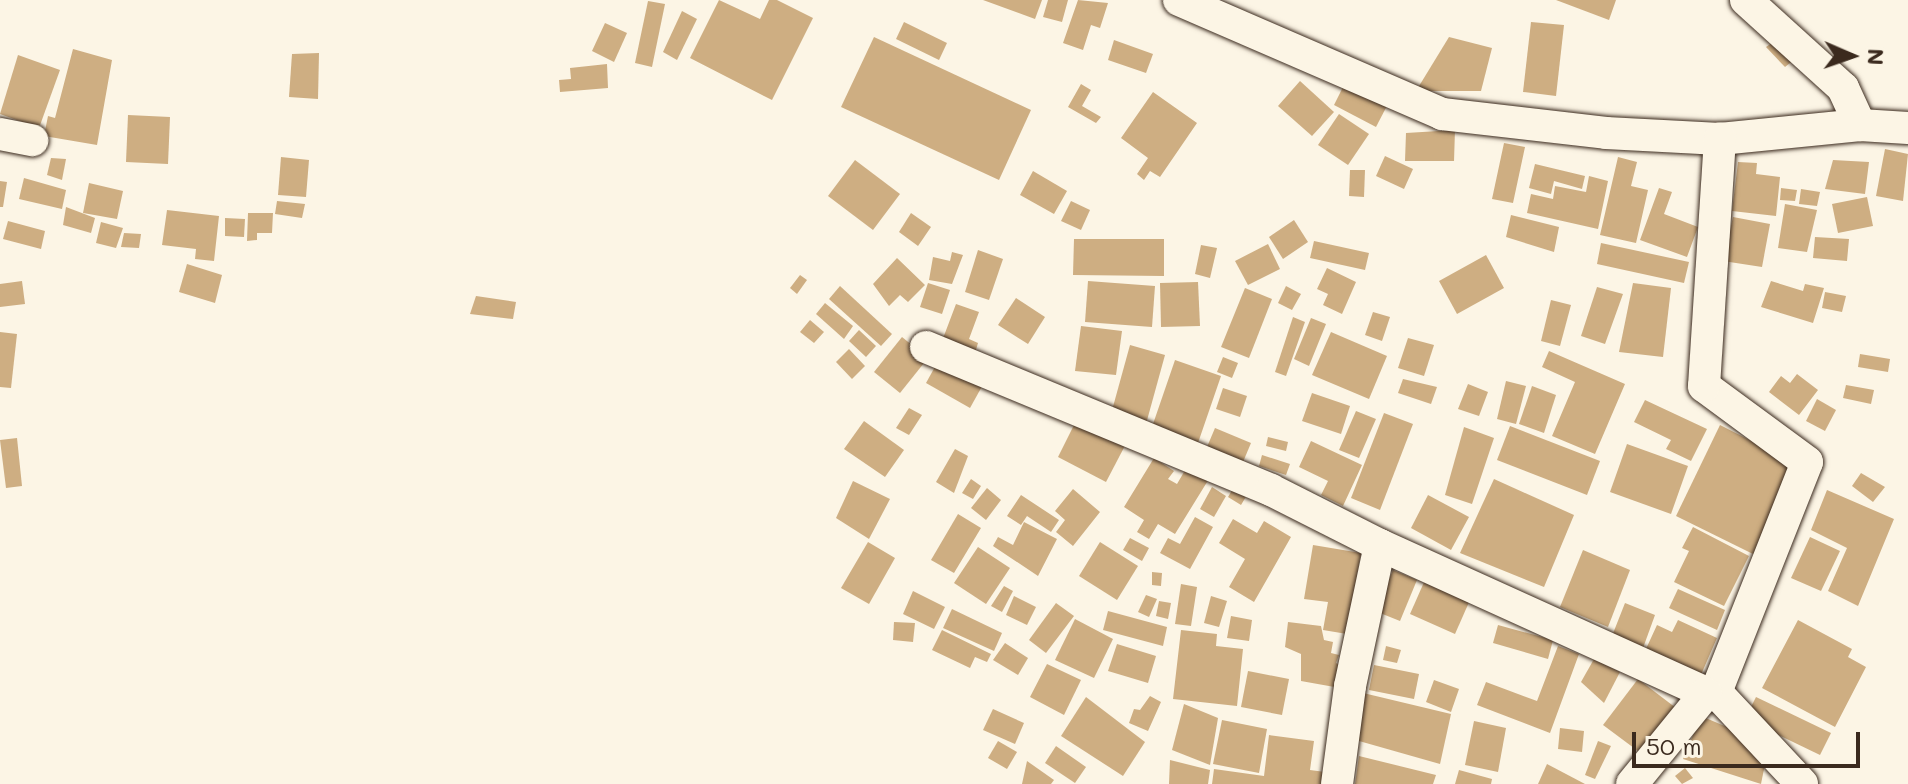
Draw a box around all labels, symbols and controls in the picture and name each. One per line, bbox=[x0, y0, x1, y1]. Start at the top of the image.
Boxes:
north arrow bbox=[1812, 16, 1892, 96]
text: N bbox=[1862, 48, 1891, 66]
scale bar bbox=[1636, 716, 1864, 766]
text: 50 m bbox=[1646, 730, 1702, 761]

